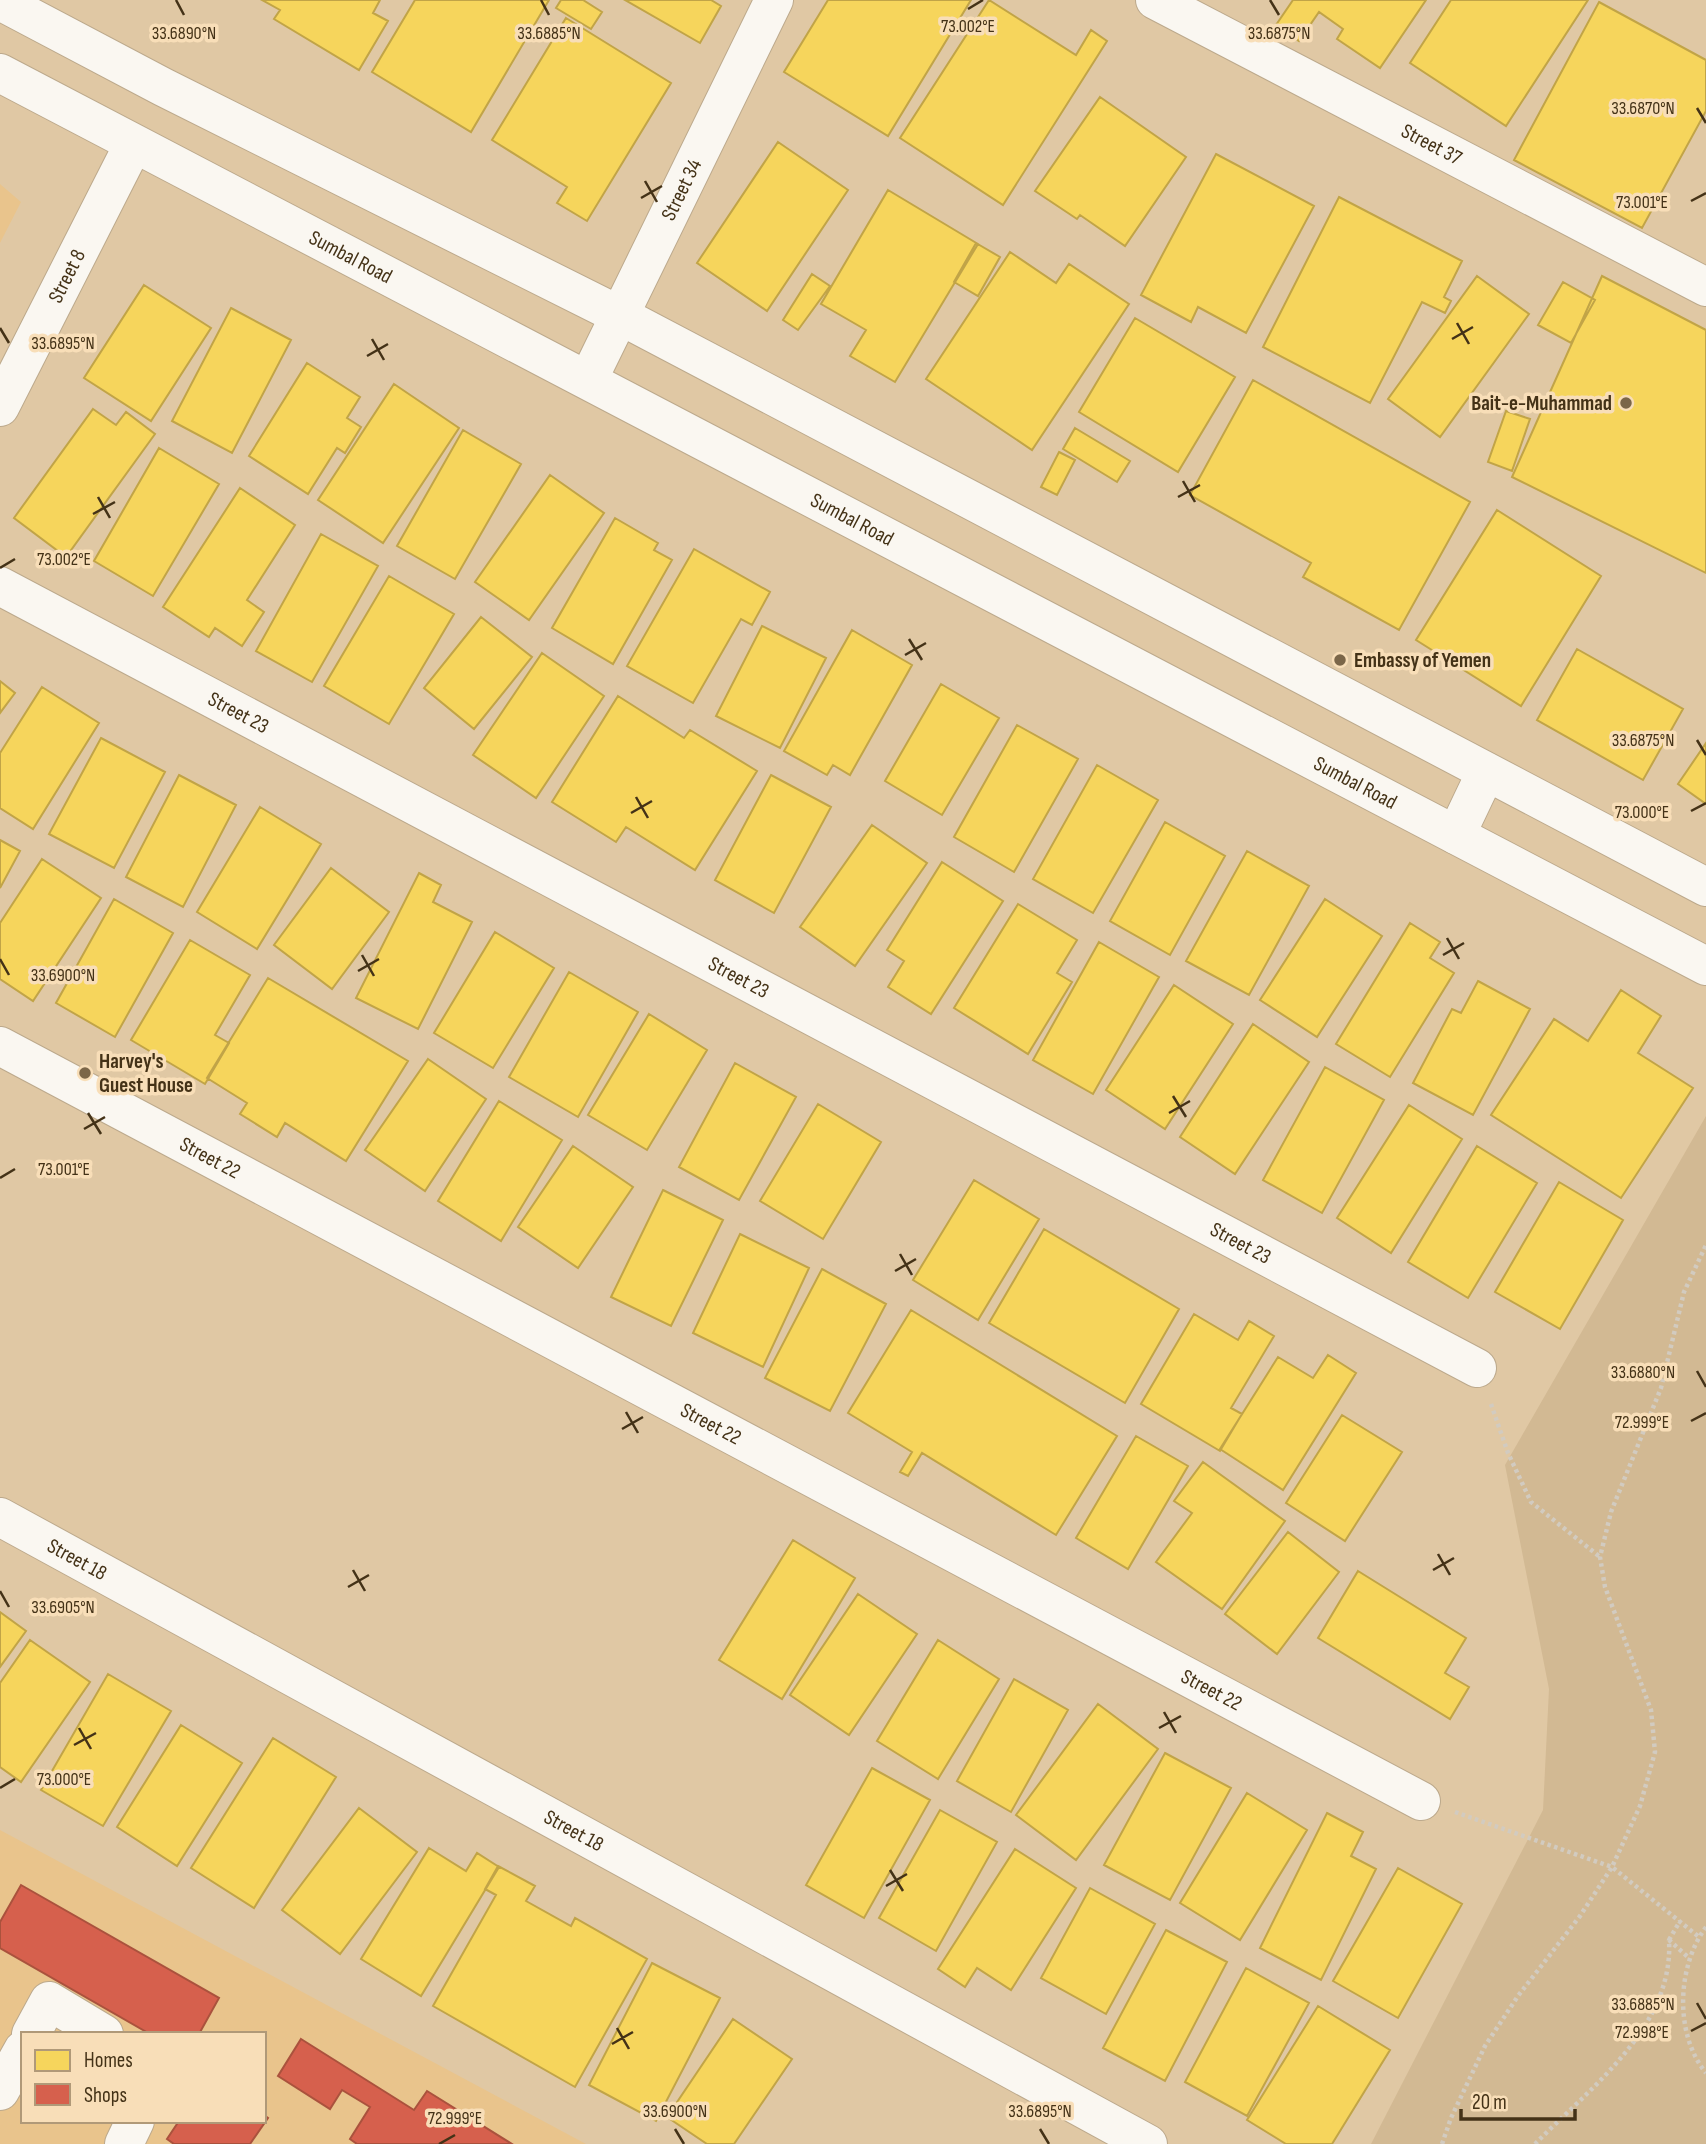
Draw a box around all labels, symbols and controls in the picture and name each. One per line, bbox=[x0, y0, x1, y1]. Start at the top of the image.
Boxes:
text: 73.002°E bbox=[941, 16, 995, 37]
text: 33.6890°N bbox=[152, 23, 216, 44]
text: 33.6885°N bbox=[517, 23, 581, 44]
text: 33.6875°N bbox=[1248, 23, 1310, 44]
text: 33.6870°N bbox=[1611, 98, 1675, 119]
street label: Street 37 bbox=[1397, 118, 1467, 171]
street label: Street 34 bbox=[656, 155, 707, 225]
text: 73.001°E bbox=[1616, 192, 1668, 213]
street label: Sumbal Road bbox=[305, 225, 396, 289]
street label: Street 8 bbox=[43, 245, 91, 307]
text: 33.6895°N bbox=[31, 333, 95, 354]
place label: Bait-e-Muhammad bbox=[1471, 391, 1612, 416]
marker: Bait-e-Muhammad bbox=[1618, 395, 1634, 411]
street label: Sumbal Road bbox=[806, 488, 898, 552]
text: 73.002°E bbox=[37, 549, 91, 570]
place label: Embassy of Yemen bbox=[1354, 648, 1491, 673]
marker: Embassy of Yemen bbox=[1332, 652, 1348, 668]
street label: Street 23 bbox=[204, 686, 273, 739]
text: 33.6875°N bbox=[1612, 730, 1674, 751]
street label: Sumbal Road bbox=[1309, 751, 1401, 815]
text: 73.000°E bbox=[1615, 802, 1669, 823]
street label: Street 23 bbox=[704, 951, 773, 1004]
text: 33.6900°N bbox=[31, 965, 95, 986]
place label: Harvey's Guest House bbox=[99, 1049, 193, 1098]
marker: Harvey's Guest House bbox=[77, 1065, 93, 1081]
street label: Street 22 bbox=[175, 1132, 245, 1184]
text: 73.001°E bbox=[38, 1159, 90, 1180]
street label: Street 23 bbox=[1206, 1217, 1275, 1270]
text: 33.6880°N bbox=[1611, 1362, 1675, 1383]
street label: Street 22 bbox=[676, 1398, 745, 1450]
text: 72.999°E bbox=[1615, 1412, 1669, 1433]
street label: Street 18 bbox=[43, 1533, 111, 1586]
text: 33.6905°N bbox=[31, 1597, 95, 1618]
street label: Street 22 bbox=[1177, 1664, 1246, 1716]
text: 73.000°E bbox=[37, 1769, 91, 1790]
street label: Street 18 bbox=[540, 1805, 608, 1857]
text: 33.6885°N bbox=[1611, 1994, 1675, 2015]
text: 72.998°E bbox=[1615, 2022, 1669, 2043]
legend bbox=[21, 2032, 266, 2123]
text: Homes bbox=[84, 2048, 133, 2073]
scale bar bbox=[1461, 2078, 1575, 2122]
text: Shops bbox=[84, 2083, 127, 2108]
text: 20 m bbox=[1472, 2090, 1507, 2115]
text: 33.6900°N bbox=[643, 2101, 707, 2122]
text: 33.6895°N bbox=[1008, 2101, 1072, 2122]
text: 72.999°E bbox=[428, 2108, 482, 2129]

